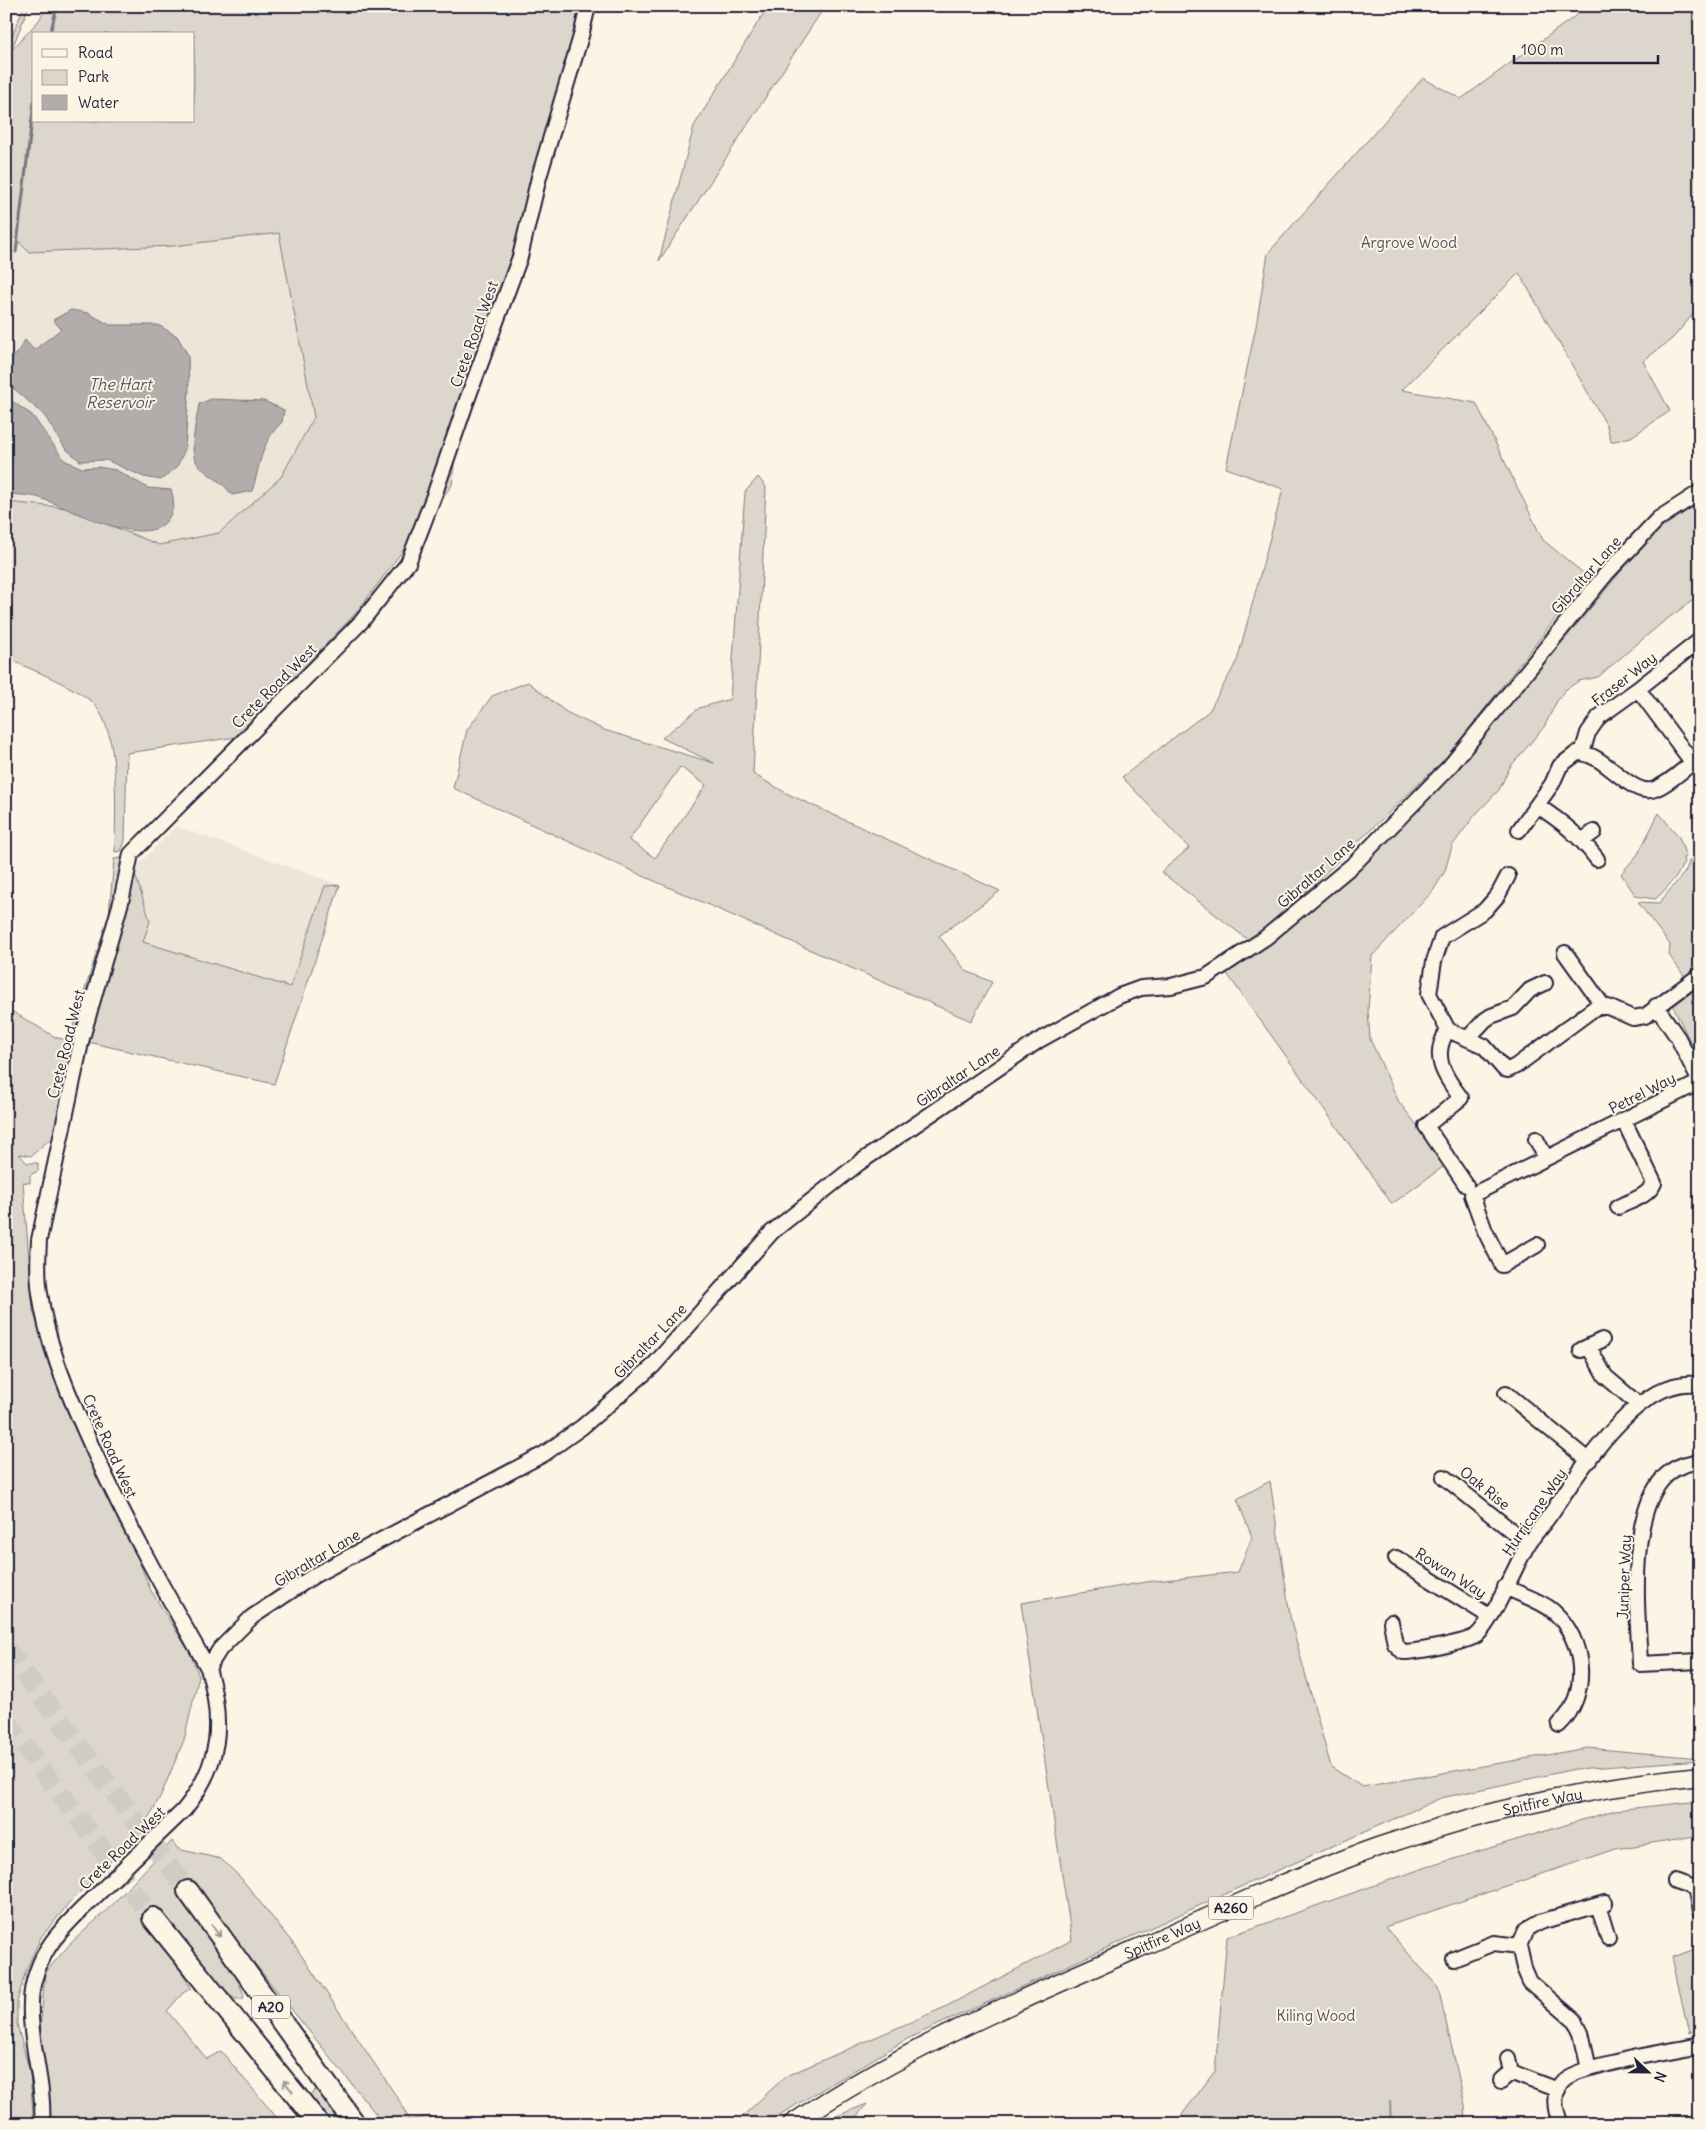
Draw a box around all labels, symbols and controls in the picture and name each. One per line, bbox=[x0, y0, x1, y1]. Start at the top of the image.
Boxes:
legend bbox=[32, 32, 195, 122]
scale bar bbox=[1514, 32, 1657, 64]
text: 100 m bbox=[1521, 40, 1563, 59]
text: Road bbox=[78, 43, 113, 62]
text: Park bbox=[78, 67, 109, 86]
text: Water bbox=[78, 93, 119, 112]
park label: Argrove Wood bbox=[1361, 233, 1457, 252]
street label: Crete Road West bbox=[446, 278, 502, 390]
water label: The Hart Reservoir bbox=[86, 374, 156, 412]
street label: Gibraltar Lane bbox=[1547, 532, 1625, 618]
street label: Crete Road West bbox=[228, 640, 320, 732]
street label: Fraser Way bbox=[1588, 648, 1660, 710]
street label: Gibraltar Lane bbox=[1273, 834, 1359, 912]
street label: Crete Road West bbox=[43, 987, 89, 1101]
street label: Gibraltar Lane bbox=[912, 1041, 1004, 1111]
street label: Petrel Way bbox=[1605, 1068, 1679, 1118]
street label: Gibraltar Lane bbox=[609, 1299, 691, 1383]
street label: Crete Road West bbox=[79, 1391, 141, 1501]
street label: Oak Rise bbox=[1456, 1462, 1514, 1514]
street label: Hurricane Way bbox=[1498, 1465, 1570, 1559]
street label: Gibraltar Lane bbox=[271, 1525, 363, 1591]
street label: Juniper Way bbox=[1613, 1534, 1635, 1620]
street label: Rowan Way bbox=[1412, 1544, 1490, 1602]
street label: Spitfire Way bbox=[1501, 1784, 1584, 1819]
street label: Crete Road West bbox=[75, 1802, 169, 1894]
road number: A260 bbox=[1208, 1896, 1254, 1920]
street label: Spitfire Way bbox=[1121, 1913, 1203, 1963]
one-way arrow bbox=[211, 1924, 221, 1938]
road number: A20 bbox=[252, 1995, 290, 2018]
park label: Kiling Wood bbox=[1277, 2006, 1356, 2025]
north arrow bbox=[1624, 2048, 1674, 2098]
text: N bbox=[1650, 2069, 1670, 2085]
one-way arrow bbox=[283, 2080, 294, 2093]

